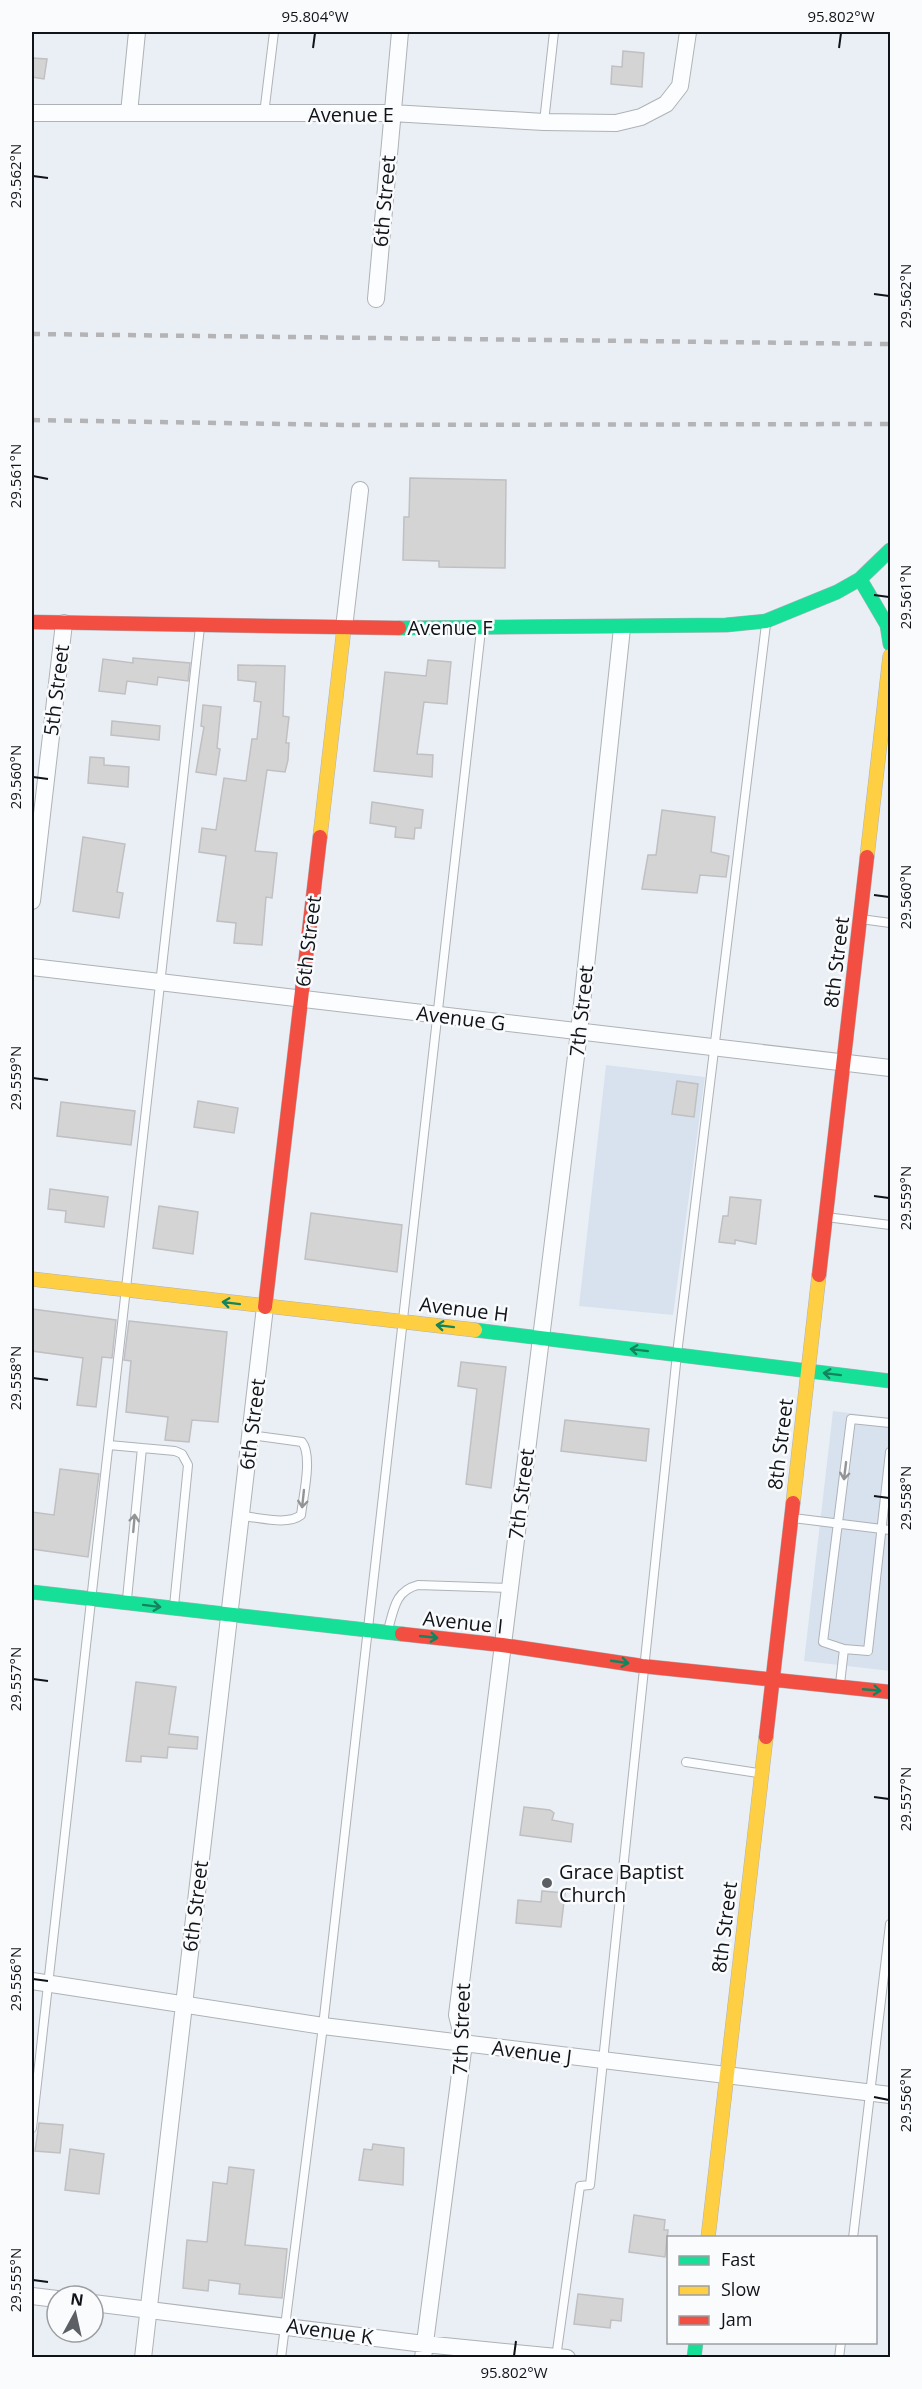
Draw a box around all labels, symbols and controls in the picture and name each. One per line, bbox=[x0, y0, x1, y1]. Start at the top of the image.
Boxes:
text: 95.804°W bbox=[281, 6, 349, 26]
text: 95.802°W bbox=[807, 6, 875, 26]
street label: Avenue E bbox=[308, 101, 394, 128]
text: 29.562°N bbox=[5, 144, 25, 208]
street label: 6th Street bbox=[367, 154, 401, 248]
text: 29.562°N bbox=[895, 264, 915, 328]
text: 29.561°N bbox=[5, 444, 25, 508]
text: 29.561°N bbox=[895, 565, 915, 629]
street label: Avenue F bbox=[407, 614, 493, 641]
street label: 5th Street bbox=[37, 643, 75, 737]
text: 29.560°N bbox=[5, 745, 25, 809]
text: 29.560°N bbox=[895, 865, 915, 929]
street label: 6th Street bbox=[289, 894, 327, 988]
street label: 8th Street bbox=[817, 915, 855, 1009]
street label: 7th Street bbox=[563, 964, 599, 1058]
street label: Avenue G bbox=[415, 999, 507, 1037]
text: 29.559°N bbox=[5, 1046, 25, 1110]
text: 29.559°N bbox=[895, 1166, 915, 1230]
street label: Avenue H bbox=[418, 1290, 510, 1328]
one-way arrow bbox=[221, 1297, 241, 1308]
one-way arrow bbox=[436, 1321, 456, 1332]
one-way arrow bbox=[629, 1344, 649, 1355]
text: 29.558°N bbox=[5, 1346, 25, 1410]
one-way arrow bbox=[823, 1368, 843, 1379]
street label: 6th Street bbox=[233, 1377, 271, 1471]
street label: 8th Street bbox=[761, 1397, 799, 1491]
street label: 7th Street bbox=[502, 1447, 540, 1541]
one-way arrow bbox=[839, 1461, 850, 1481]
text: 29.558°N bbox=[895, 1466, 915, 1530]
one-way arrow bbox=[297, 1489, 308, 1509]
one-way arrow bbox=[129, 1514, 140, 1534]
one-way arrow bbox=[142, 1600, 162, 1611]
street label: Avenue I bbox=[422, 1604, 504, 1640]
one-way arrow bbox=[419, 1632, 439, 1643]
text: 29.557°N bbox=[5, 1647, 25, 1711]
one-way arrow bbox=[609, 1657, 629, 1668]
one-way arrow bbox=[862, 1685, 882, 1696]
text: 29.557°N bbox=[895, 1767, 915, 1831]
place label: Grace Baptist Church bbox=[559, 1858, 684, 1908]
street label: 6th Street bbox=[176, 1859, 214, 1953]
marker: Grace Baptist Church bbox=[540, 1876, 554, 1890]
street label: 8th Street bbox=[705, 1880, 743, 1974]
text: 29.556°N bbox=[5, 1947, 25, 2011]
street label: 7th Street bbox=[446, 1983, 476, 2075]
street label: Avenue J bbox=[491, 2034, 573, 2070]
text: 29.556°N bbox=[895, 2068, 915, 2132]
legend bbox=[667, 2236, 877, 2344]
text: Fast bbox=[721, 2247, 755, 2271]
text: 29.555°N bbox=[5, 2248, 25, 2312]
text: Slow bbox=[721, 2277, 760, 2301]
north arrow bbox=[45, 2284, 105, 2344]
text: N bbox=[69, 2287, 85, 2311]
text: Jam bbox=[719, 2307, 753, 2331]
street label: Avenue K bbox=[285, 2312, 376, 2351]
text: 95.802°W bbox=[480, 2362, 548, 2382]

